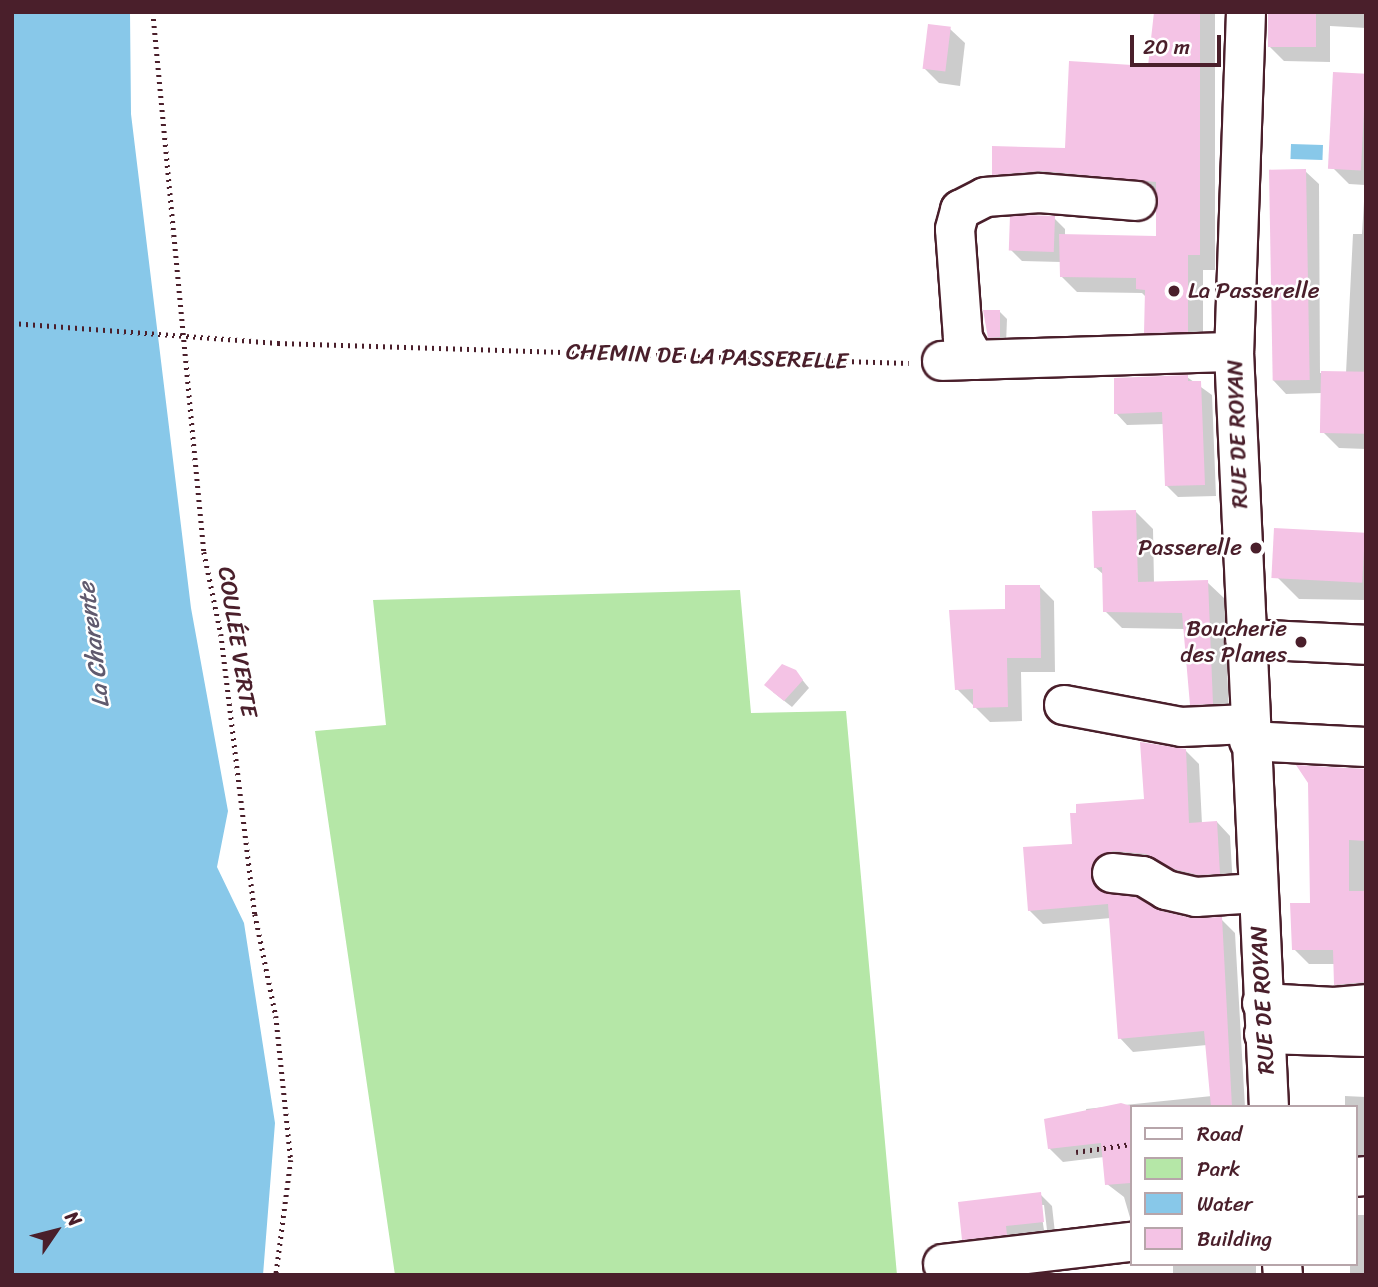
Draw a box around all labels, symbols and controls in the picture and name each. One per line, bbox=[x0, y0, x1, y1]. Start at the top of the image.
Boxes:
scale bar bbox=[1133, 21, 1224, 65]
text: 20 m bbox=[1143, 28, 1190, 66]
place label: La Passerelle bbox=[1188, 277, 1320, 305]
marker: La Passerelle bbox=[1166, 283, 1182, 299]
street label: CHEMIN DE LA PASSERELLE bbox=[565, 338, 849, 376]
street label: RUE DE ROYAN bbox=[1222, 359, 1254, 509]
place label: Passerelle bbox=[1138, 534, 1242, 562]
marker: Passerelle bbox=[1248, 540, 1264, 556]
street label: COULÉE VERTE bbox=[212, 566, 262, 718]
water label: La Charente bbox=[72, 581, 116, 709]
place label: Boucherie des Planes bbox=[1181, 615, 1287, 669]
marker: Boucherie des Planes bbox=[1293, 634, 1309, 650]
street label: RUE DE ROYAN bbox=[1245, 925, 1281, 1075]
legend bbox=[1130, 1105, 1357, 1266]
text: Road bbox=[1197, 1115, 1242, 1153]
text: Park bbox=[1197, 1150, 1240, 1188]
text: Water bbox=[1197, 1185, 1252, 1223]
north arrow bbox=[21, 1196, 91, 1266]
text: N bbox=[56, 1204, 91, 1234]
text: Building bbox=[1197, 1220, 1272, 1258]

